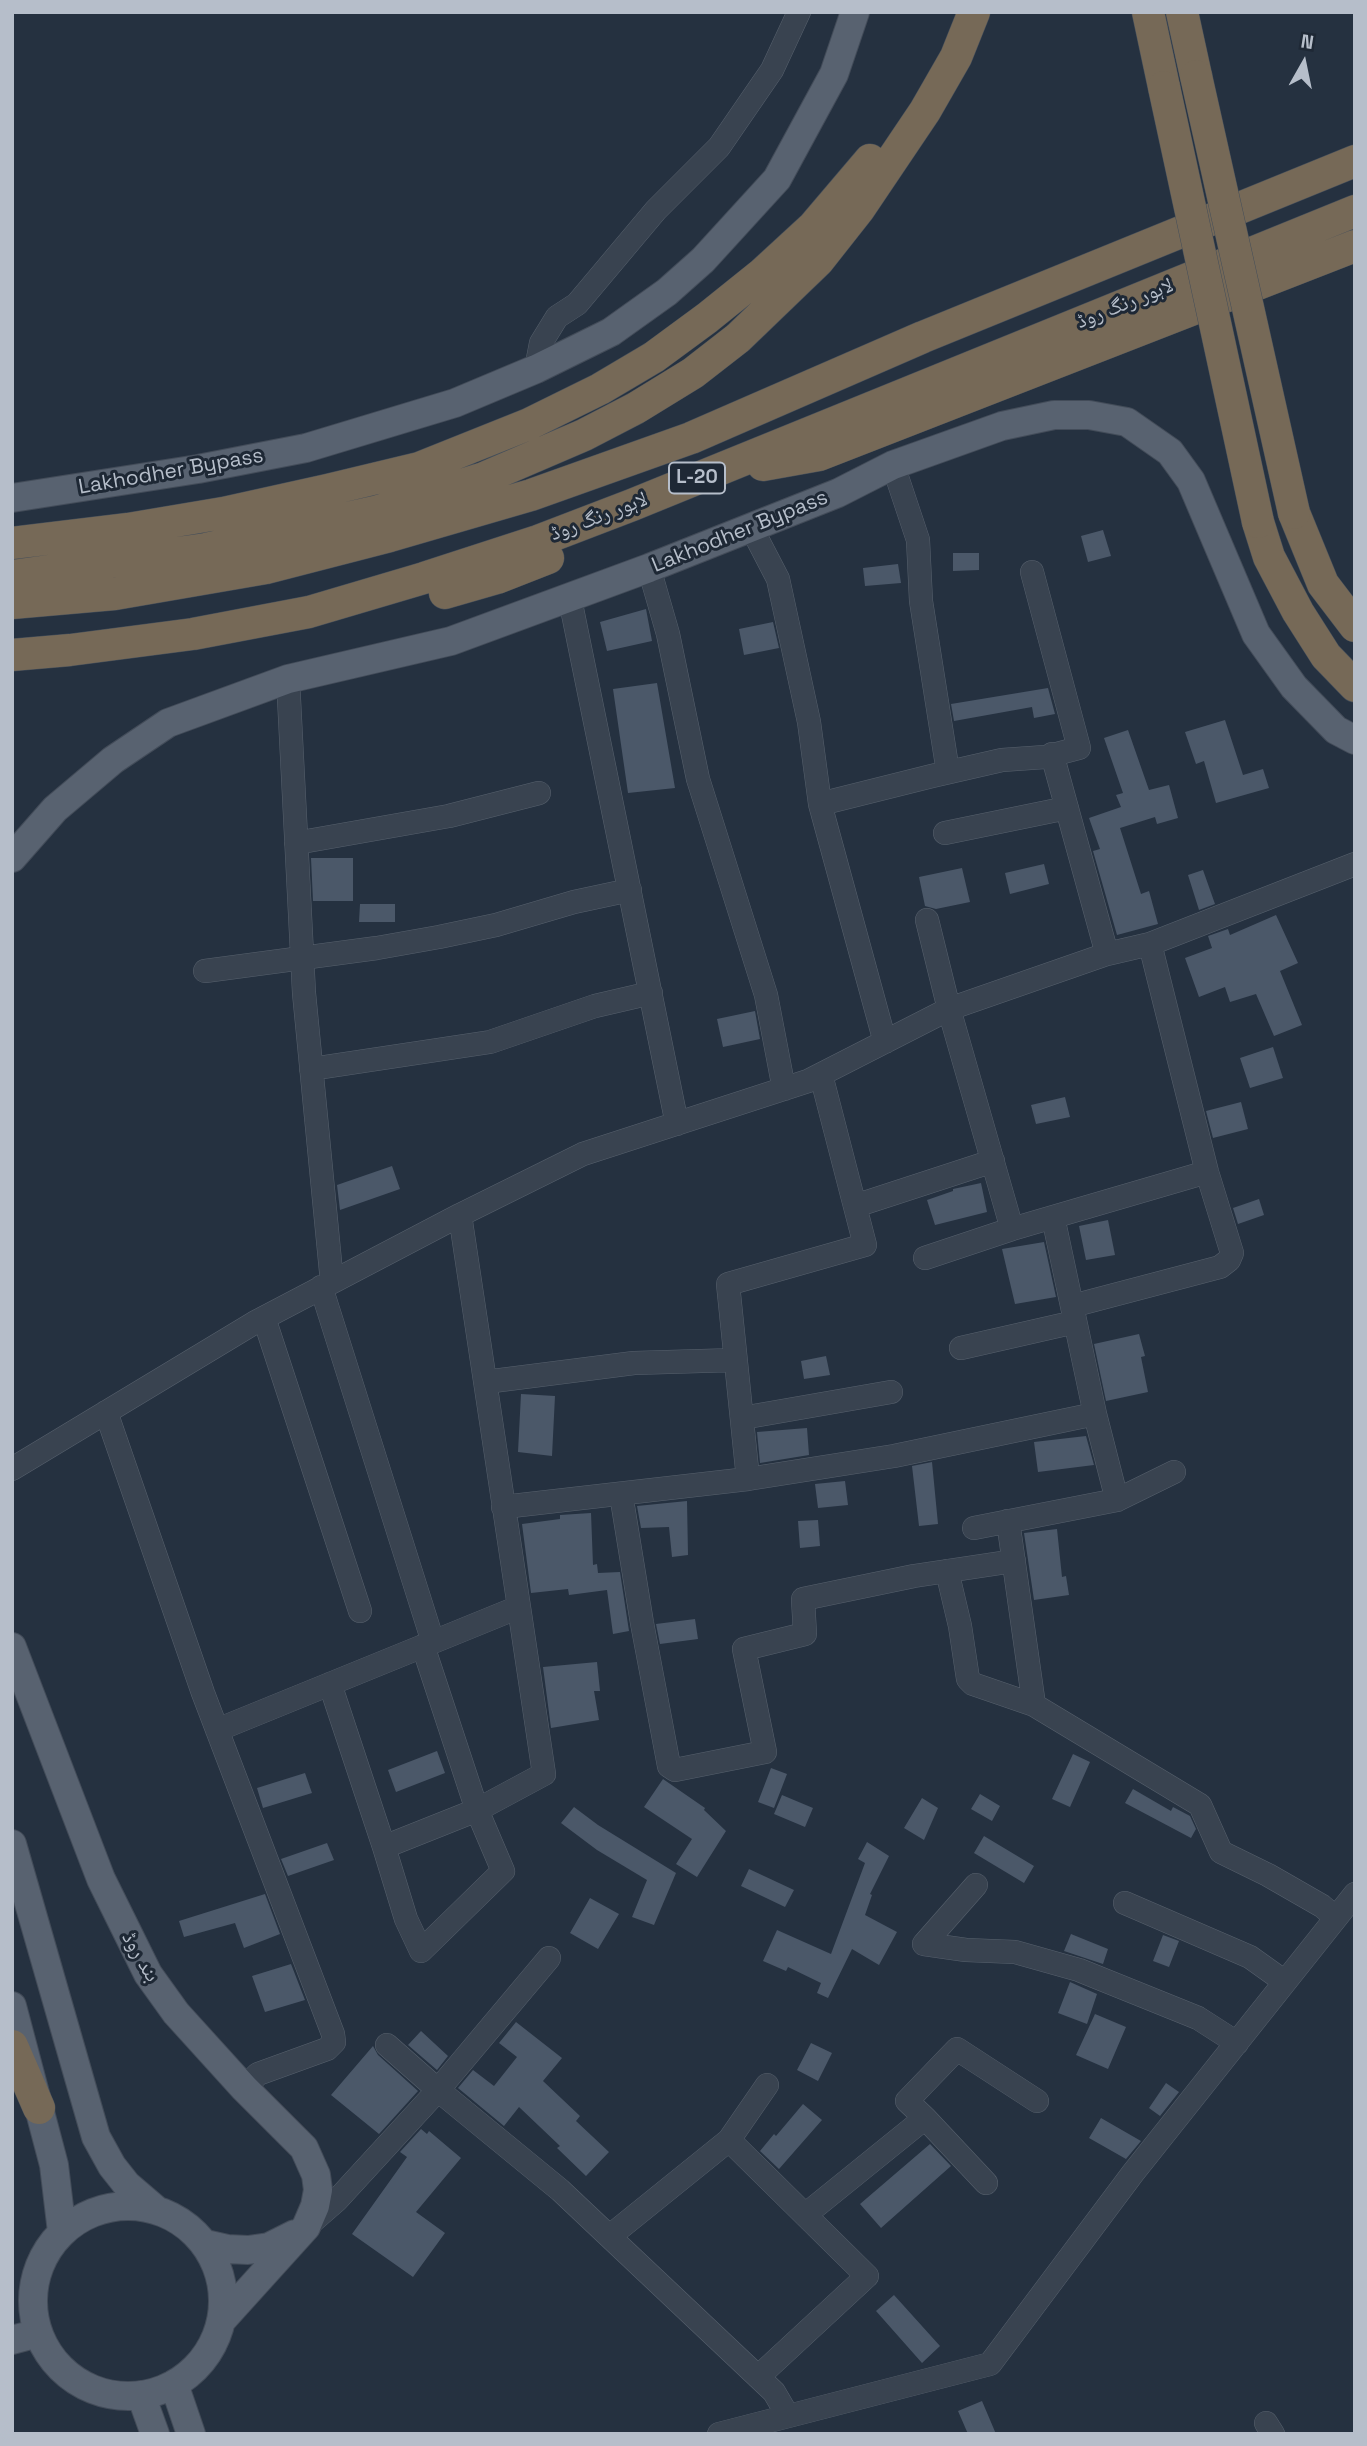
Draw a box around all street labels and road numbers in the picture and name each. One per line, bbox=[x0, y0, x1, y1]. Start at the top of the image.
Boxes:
street label: لاہور رنگ روڈ bbox=[1073, 273, 1177, 335]
street label: Lakhodher Bypass bbox=[77, 443, 265, 501]
road number: L-20 bbox=[669, 463, 725, 494]
street label: Lakhodher Bypass bbox=[648, 485, 832, 579]
street label: لاہور رنگ روڈ bbox=[547, 487, 651, 547]
street label: بند روڈ bbox=[116, 1927, 164, 1987]

